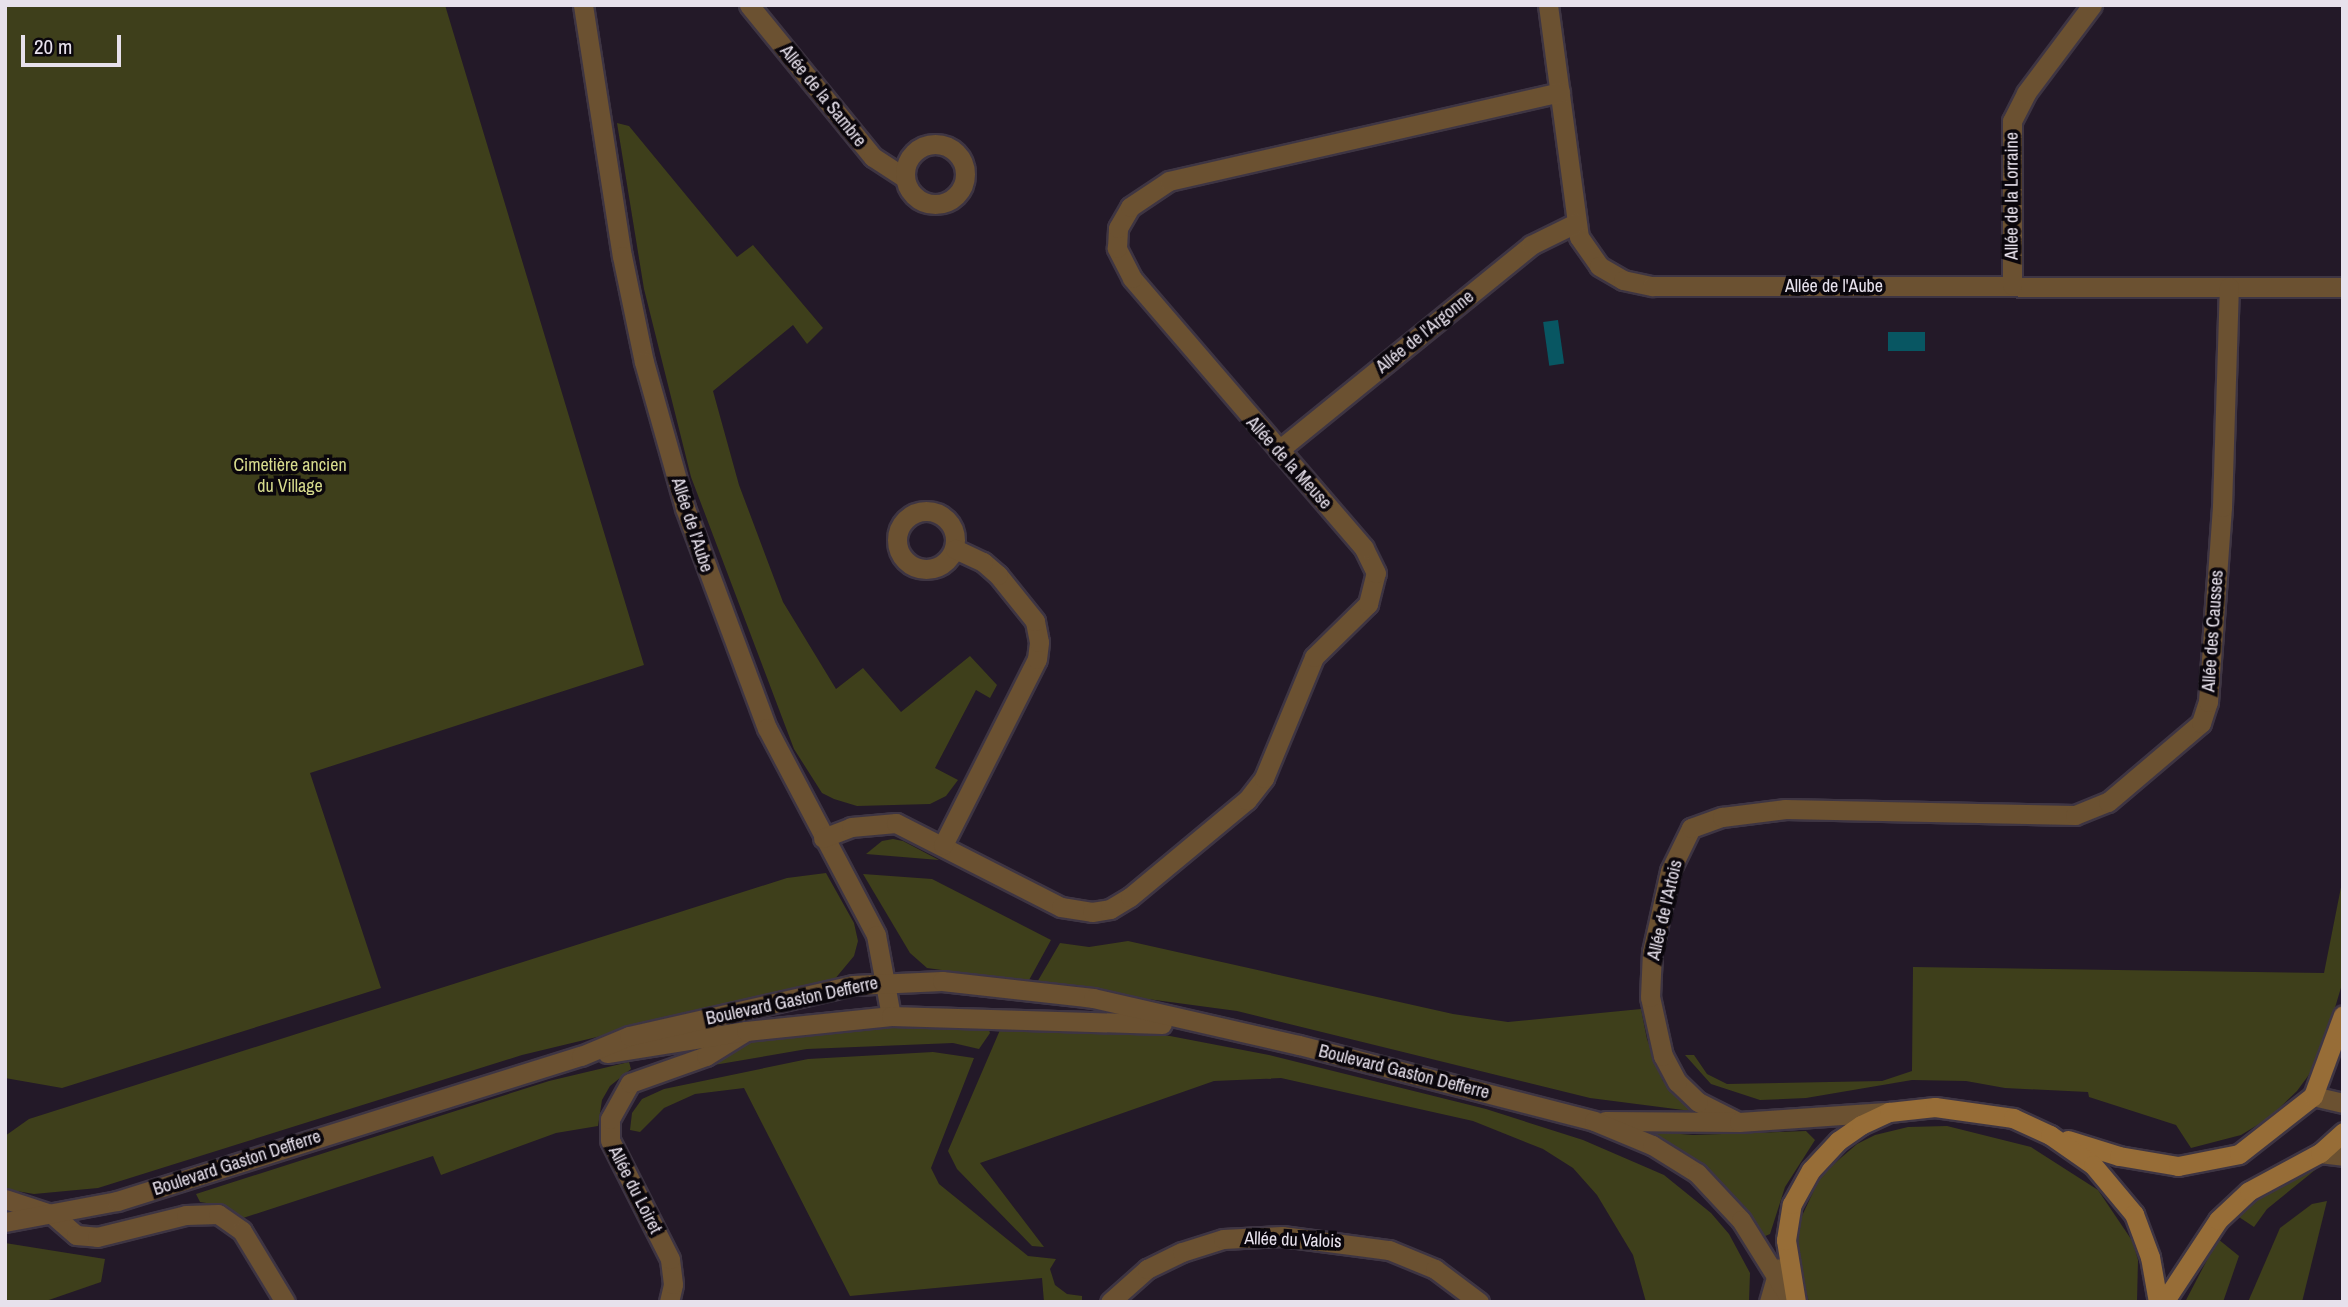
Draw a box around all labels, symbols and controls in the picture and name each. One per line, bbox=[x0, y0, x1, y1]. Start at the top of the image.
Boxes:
scale bar bbox=[24, 21, 124, 65]
text: 20 m bbox=[34, 32, 72, 61]
street label: Allée de la Sambre bbox=[775, 41, 871, 151]
street label: Allée de la Lorraine bbox=[2001, 132, 2023, 260]
street label: Allée de l'Aube bbox=[1785, 275, 1883, 297]
street label: Allée de l'Argonne bbox=[1372, 286, 1478, 378]
street label: Allée de la Meuse bbox=[1242, 412, 1336, 514]
park label: Cimetière ancien du Village bbox=[233, 455, 347, 498]
street label: Allée de l'Aube bbox=[667, 475, 717, 575]
street label: Allée des Causses bbox=[2198, 569, 2228, 693]
street label: Allée de l'Artois bbox=[1643, 858, 1687, 962]
street label: Boulevard Gaston Defferre bbox=[704, 972, 880, 1030]
street label: Boulevard Gaston Defferre bbox=[1316, 1040, 1492, 1104]
street label: Boulevard Gaston Defferre bbox=[150, 1126, 324, 1200]
street label: Allée du Loiret bbox=[604, 1143, 666, 1237]
street label: Allée du Valois bbox=[1244, 1228, 1342, 1252]

